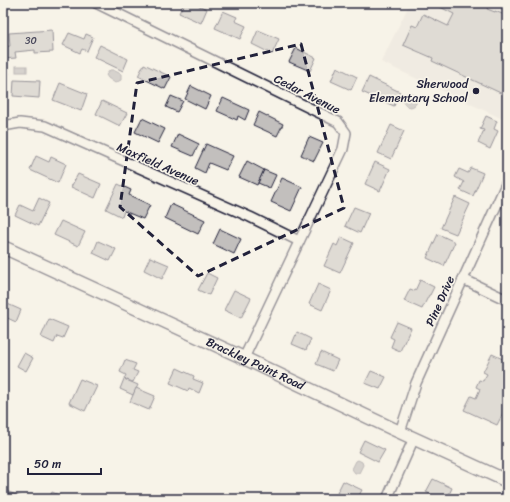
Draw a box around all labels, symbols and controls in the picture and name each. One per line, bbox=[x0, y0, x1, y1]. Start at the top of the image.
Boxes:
house number: 30 bbox=[25, 32, 37, 50]
street label: Cedar Avenue bbox=[270, 68, 344, 120]
place label: Sherwood Elementary School bbox=[369, 73, 470, 109]
marker: Sherwood Elementary School bbox=[471, 86, 481, 96]
street label: Maxfield Avenue bbox=[113, 136, 203, 192]
street label: Pine Drive bbox=[419, 272, 461, 330]
street label: Brackley Point Road bbox=[202, 331, 309, 397]
scale bar bbox=[28, 450, 101, 476]
text: 50 m bbox=[34, 453, 61, 475]

